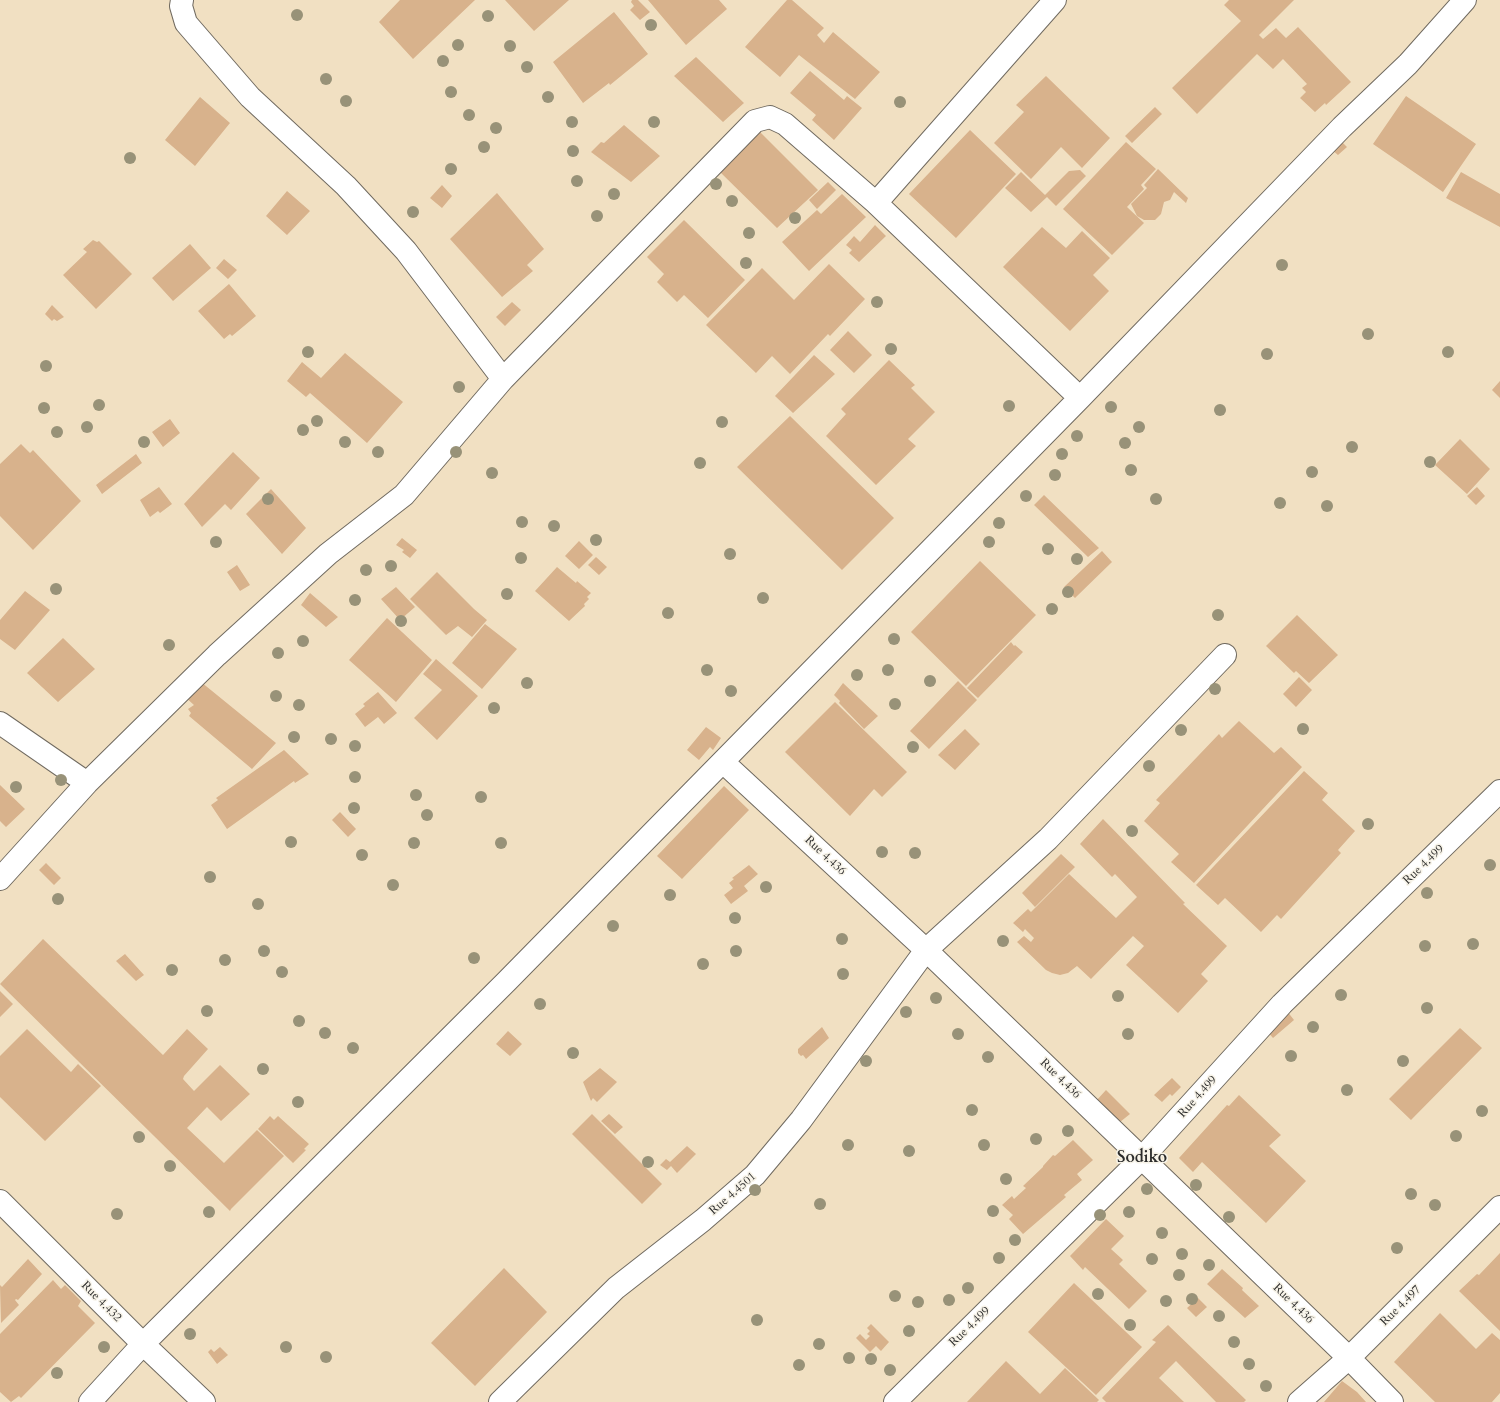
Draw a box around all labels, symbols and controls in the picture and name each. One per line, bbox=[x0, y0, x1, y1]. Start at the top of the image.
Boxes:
street label: Rue 4.436 bbox=[801, 833, 849, 879]
street label: Rue 4.499 bbox=[1401, 842, 1447, 888]
street label: Rue 4.436 bbox=[1037, 1056, 1083, 1102]
street label: Rue 4.499 bbox=[1176, 1073, 1220, 1121]
district label: Sodiko bbox=[1117, 1148, 1167, 1168]
street label: Rue 4.4501 bbox=[707, 1170, 759, 1218]
street label: Rue 4.432 bbox=[78, 1279, 124, 1325]
street label: Rue 4.436 bbox=[1270, 1281, 1316, 1327]
street label: Rue 4.497 bbox=[1378, 1283, 1424, 1329]
street label: Rue 4.499 bbox=[947, 1304, 993, 1350]

